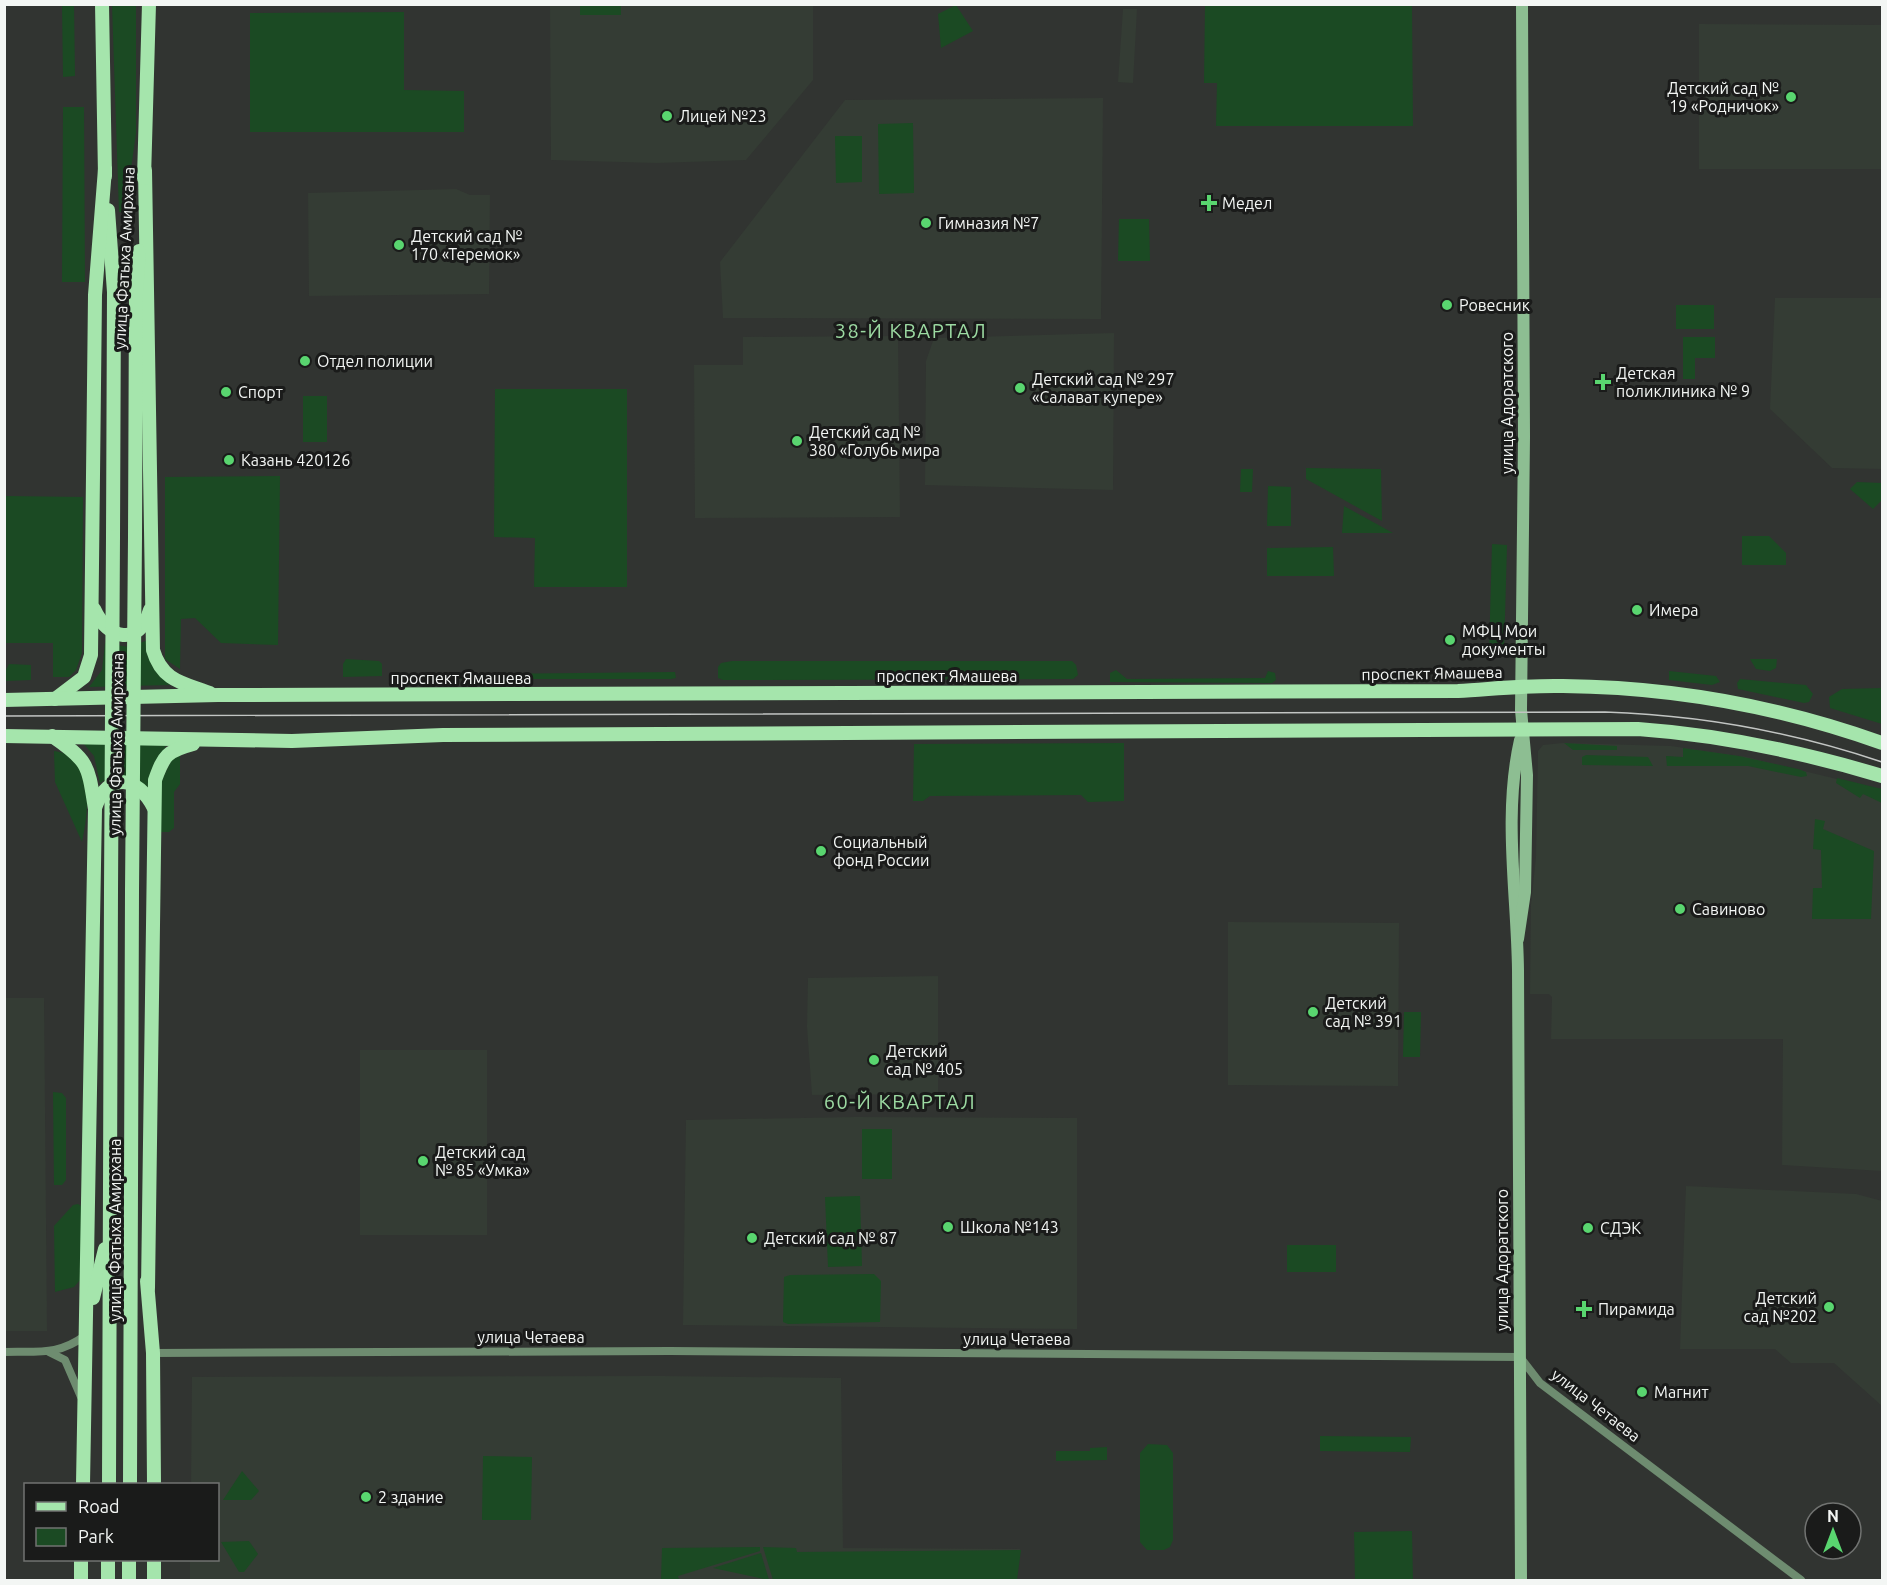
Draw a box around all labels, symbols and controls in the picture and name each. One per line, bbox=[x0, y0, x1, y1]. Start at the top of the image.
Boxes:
place label: Детский сад № 19 «Родничок» bbox=[1667, 79, 1779, 115]
marker: Детский сад № 19 «Родничок» bbox=[1784, 90, 1798, 104]
place label: Лицей №23 bbox=[679, 107, 766, 125]
marker: Лицей №23 bbox=[660, 109, 674, 123]
street label: улица Фатыха Амирхана bbox=[110, 166, 138, 350]
marker: Медел bbox=[1200, 194, 1218, 212]
place label: Медел bbox=[1222, 194, 1272, 212]
place label: Гимназия №7 bbox=[938, 214, 1039, 232]
marker: Гимназия №7 bbox=[919, 216, 933, 230]
place label: Детский сад № 170 «Теремок» bbox=[411, 227, 523, 263]
marker: Детский сад № 170 «Теремок» bbox=[392, 238, 406, 252]
place label: Ровесник bbox=[1459, 296, 1530, 314]
marker: Ровесник bbox=[1440, 298, 1454, 312]
district label: 38-Й КВАРТАЛ bbox=[835, 319, 987, 342]
street label: улица Адоратского bbox=[1498, 332, 1516, 474]
place label: Отдел полиции bbox=[317, 352, 433, 370]
marker: Отдел полиции bbox=[298, 354, 312, 368]
place label: Детская поликлиника № 9 bbox=[1616, 364, 1750, 400]
place label: Детский сад № 297 «Салават купере» bbox=[1032, 370, 1174, 406]
marker: Детская поликлиника № 9 bbox=[1594, 373, 1612, 391]
marker: Детский сад № 297 «Салават купере» bbox=[1013, 381, 1027, 395]
place label: Спорт bbox=[238, 383, 283, 401]
marker: Спорт bbox=[219, 385, 233, 399]
place label: Детский сад № 380 «Голубь мира bbox=[809, 423, 940, 459]
marker: Детский сад № 380 «Голубь мира bbox=[790, 434, 804, 448]
place label: Казань 420126 bbox=[241, 451, 350, 469]
marker: Казань 420126 bbox=[222, 453, 236, 467]
place label: Имера bbox=[1649, 601, 1698, 619]
marker: Имера bbox=[1630, 603, 1644, 617]
place label: МФЦ Мои документы bbox=[1462, 622, 1546, 658]
marker: МФЦ Мои документы bbox=[1443, 633, 1457, 647]
street label: улица Фатыха Амирхана bbox=[105, 652, 127, 836]
street label: проспект Ямашева bbox=[1361, 663, 1503, 683]
street label: проспект Ямашева bbox=[876, 667, 1018, 685]
street label: проспект Ямашева bbox=[390, 669, 532, 687]
place label: Социальный фонд России bbox=[833, 833, 929, 869]
marker: Социальный фонд России bbox=[814, 844, 828, 858]
place label: Савиново bbox=[1692, 900, 1765, 918]
marker: Савиново bbox=[1673, 902, 1687, 916]
place label: Детский сад № 391 bbox=[1325, 994, 1402, 1030]
marker: Детский сад № 391 bbox=[1306, 1005, 1320, 1019]
place label: Детский сад № 405 bbox=[886, 1042, 963, 1078]
marker: Детский сад № 405 bbox=[867, 1053, 881, 1067]
district label: 60-Й КВАРТАЛ bbox=[824, 1090, 976, 1113]
street label: улица Фатыха Амирхана bbox=[106, 1139, 124, 1321]
place label: Детский сад № 85 «Умка» bbox=[435, 1143, 530, 1179]
marker: Детский сад № 85 «Умка» bbox=[416, 1154, 430, 1168]
street label: улица Адоратского bbox=[1493, 1189, 1511, 1331]
place label: Школа №143 bbox=[960, 1218, 1059, 1236]
place label: СДЭК bbox=[1600, 1219, 1641, 1237]
marker: Школа №143 bbox=[941, 1220, 955, 1234]
marker: СДЭК bbox=[1581, 1221, 1595, 1235]
place label: Детский сад № 87 bbox=[764, 1229, 897, 1247]
marker: Детский сад № 87 bbox=[745, 1231, 759, 1245]
place label: Детский сад №202 bbox=[1744, 1289, 1817, 1325]
marker: Пирамида bbox=[1575, 1300, 1593, 1318]
place label: Пирамида bbox=[1598, 1300, 1675, 1318]
marker: Детский сад №202 bbox=[1822, 1300, 1836, 1314]
street label: улица Четаева bbox=[477, 1328, 585, 1346]
street label: улица Четаева bbox=[963, 1330, 1071, 1348]
street label: улица Четаева bbox=[1548, 1365, 1644, 1445]
place label: Магнит bbox=[1654, 1383, 1709, 1401]
marker: Магнит bbox=[1635, 1385, 1649, 1399]
legend bbox=[24, 1483, 219, 1561]
place label: 2 здание bbox=[378, 1488, 444, 1506]
marker: 2 здание bbox=[359, 1490, 373, 1504]
text: Road bbox=[78, 1496, 120, 1516]
north arrow bbox=[1803, 1501, 1863, 1561]
text: N bbox=[1827, 1507, 1839, 1525]
text: Park bbox=[78, 1526, 114, 1546]

